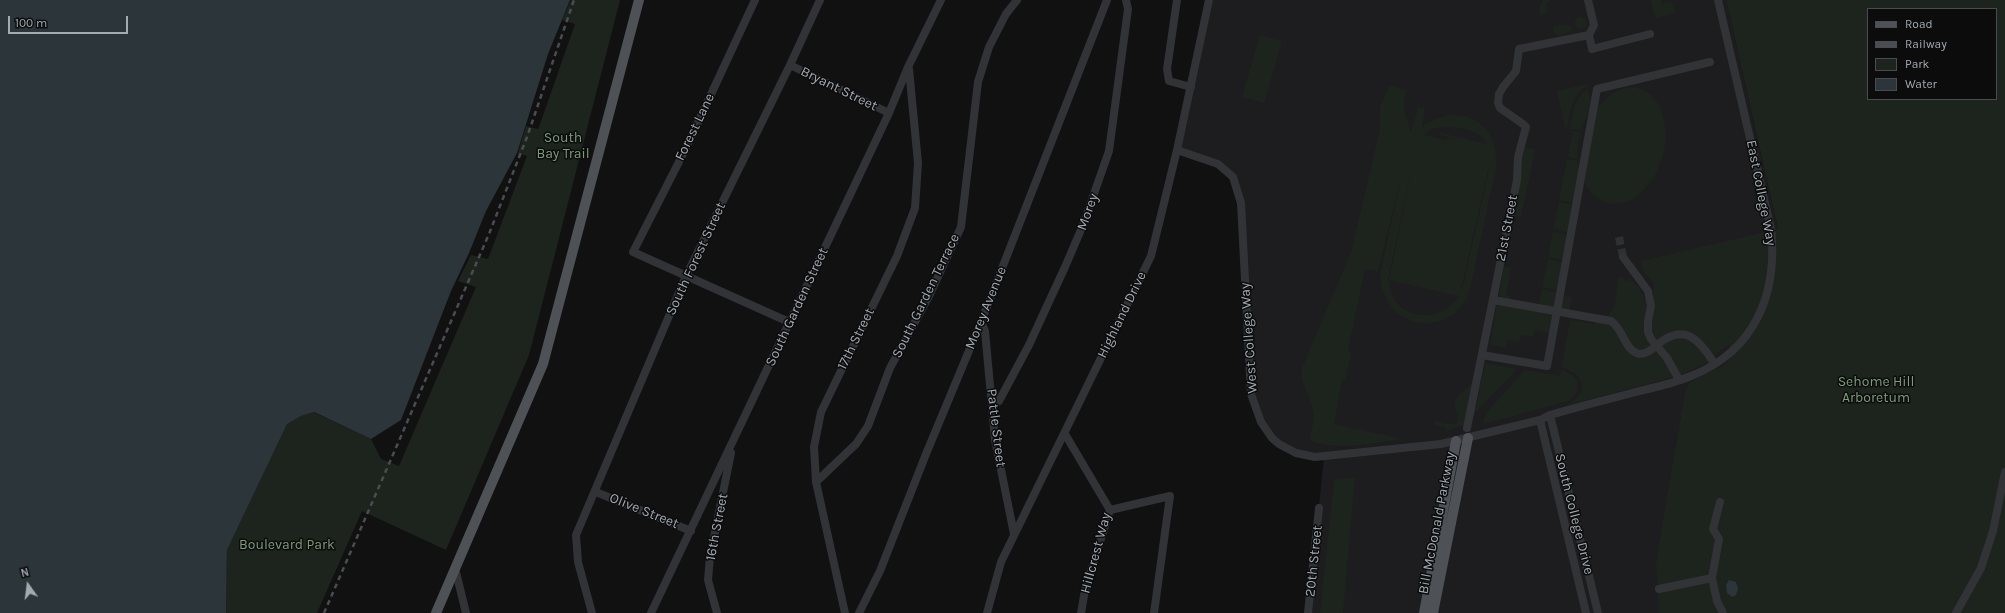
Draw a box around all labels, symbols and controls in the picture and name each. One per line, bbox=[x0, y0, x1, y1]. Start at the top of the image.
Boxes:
scale bar bbox=[10, 8, 130, 34]
legend bbox=[1867, 8, 1997, 100]
text: 100 m bbox=[15, 16, 47, 30]
text: Road bbox=[1905, 17, 1933, 31]
text: Railway bbox=[1905, 37, 1947, 51]
text: Park bbox=[1905, 57, 1929, 71]
street label: Bryant Street bbox=[798, 63, 880, 115]
text: Water bbox=[1905, 77, 1937, 91]
street label: Forest Lane bbox=[672, 91, 718, 163]
park label: South Bay Trail bbox=[536, 130, 590, 162]
street label: East College Way bbox=[1742, 139, 1780, 247]
street label: Morey bbox=[1074, 191, 1102, 233]
street label: 21st Street bbox=[1492, 193, 1522, 263]
street label: South Forest Street bbox=[662, 200, 730, 318]
street label: South Garden Terrace bbox=[889, 231, 963, 361]
street label: South Garden Street bbox=[762, 245, 832, 369]
street label: Morey Avenue bbox=[962, 264, 1010, 352]
street label: Highland Drive bbox=[1094, 269, 1150, 361]
street label: West College Way bbox=[1237, 282, 1261, 394]
street label: 17th Street bbox=[834, 305, 878, 373]
park label: Sehome Hill Arboretum bbox=[1838, 374, 1914, 406]
street label: Pattle Street bbox=[983, 388, 1009, 468]
street label: Bill McDonald Parkway bbox=[1415, 450, 1459, 596]
street label: South College Drive bbox=[1551, 452, 1597, 576]
street label: Olive Street bbox=[607, 490, 681, 532]
street label: 16th Street bbox=[702, 492, 732, 562]
street label: Hillcrest Way bbox=[1077, 511, 1115, 595]
street label: 20th Street bbox=[1302, 524, 1326, 598]
park label: Boulevard Park bbox=[239, 537, 335, 553]
north arrow bbox=[8, 565, 48, 605]
text: N bbox=[20, 566, 30, 580]

